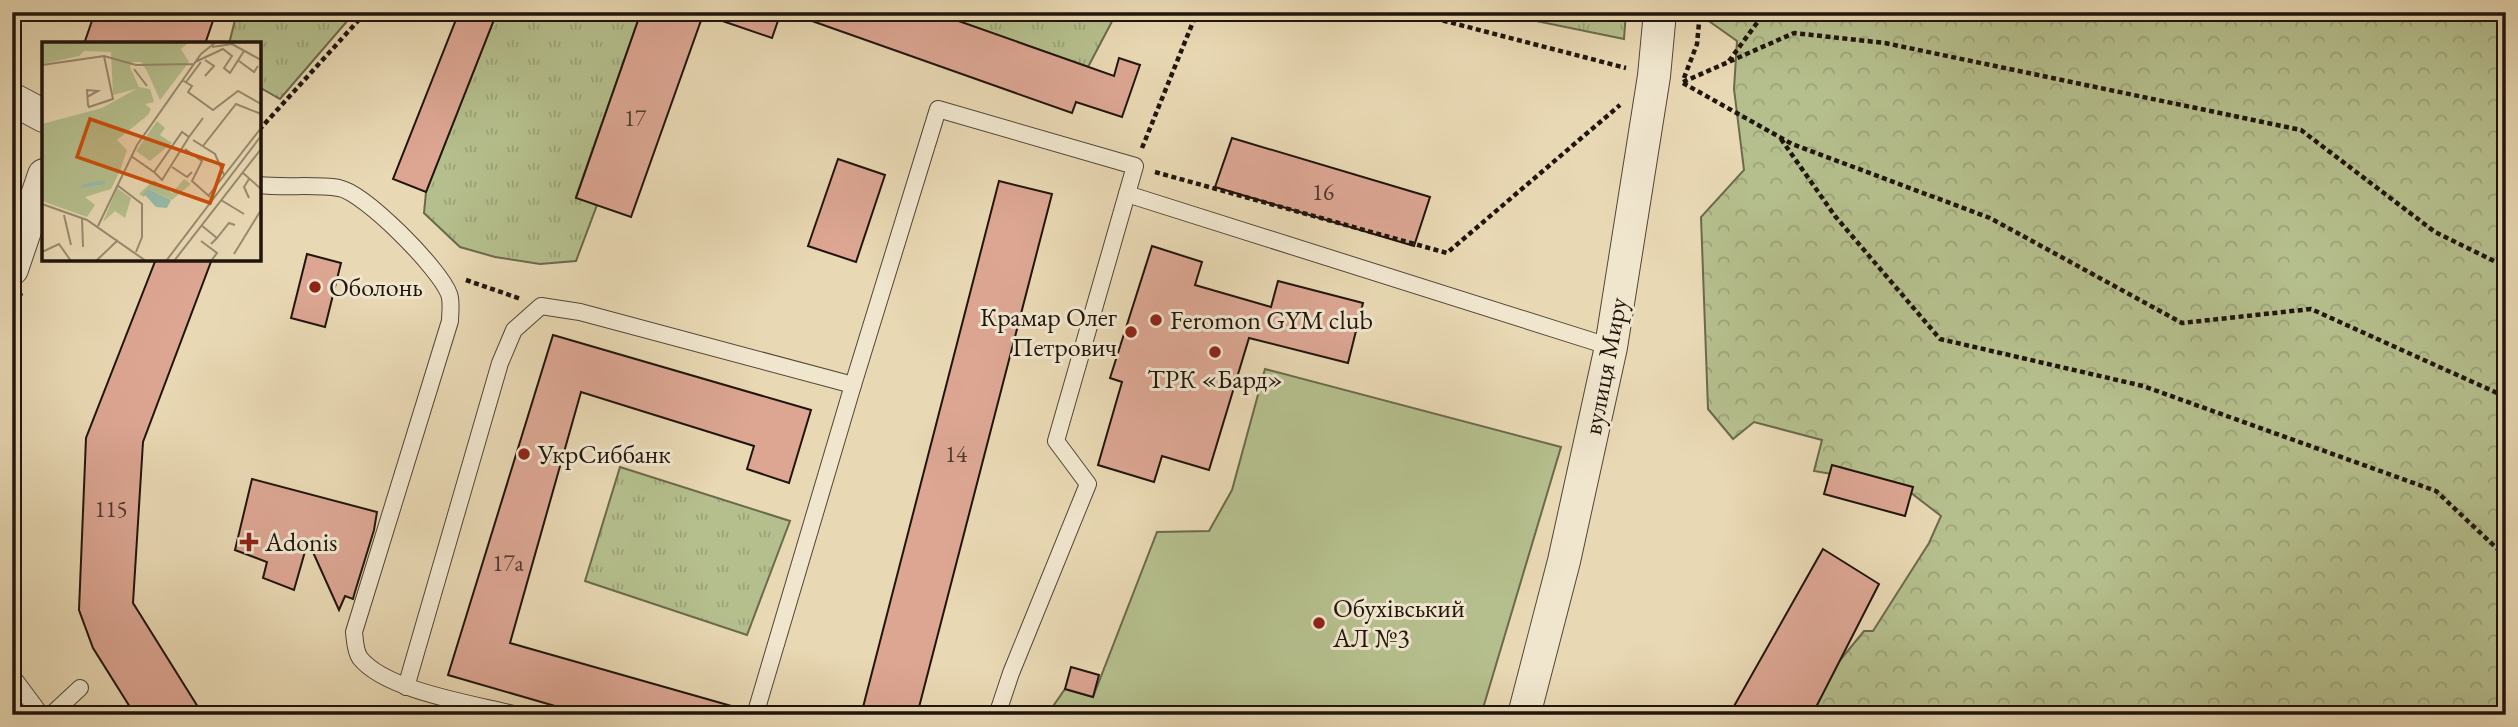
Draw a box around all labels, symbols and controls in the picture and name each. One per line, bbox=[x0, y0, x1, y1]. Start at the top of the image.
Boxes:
inset map bbox=[42, 42, 261, 261]
house number: 17 bbox=[624, 103, 647, 133]
house number: 16 bbox=[1312, 177, 1334, 207]
place label: Оболонь bbox=[329, 270, 423, 304]
marker: Оболонь bbox=[307, 279, 323, 295]
street label: вулиця Миру bbox=[1575, 294, 1635, 438]
place label: Крамар Олег Петрович bbox=[980, 300, 1117, 364]
place label: Feromon GYM club bbox=[1170, 303, 1373, 337]
marker: Feromon GYM club bbox=[1148, 312, 1164, 328]
marker: Крамар Олег Петрович bbox=[1123, 324, 1139, 340]
marker: ТРК «Бард» bbox=[1207, 344, 1223, 360]
place label: ТРК «Бард» bbox=[1147, 362, 1283, 396]
place label: УкрСиббанк bbox=[537, 437, 671, 471]
house number: 14 bbox=[945, 439, 968, 469]
marker: УкрСиббанк bbox=[516, 446, 532, 462]
house number: 115 bbox=[94, 494, 128, 524]
place label: Adonis bbox=[264, 525, 338, 559]
marker: Adonis bbox=[239, 532, 259, 552]
house number: 17а bbox=[492, 548, 524, 578]
place label: Обухівський АЛ №3 bbox=[1332, 591, 1465, 655]
marker: Обухівський АЛ №3 bbox=[1311, 615, 1327, 631]

